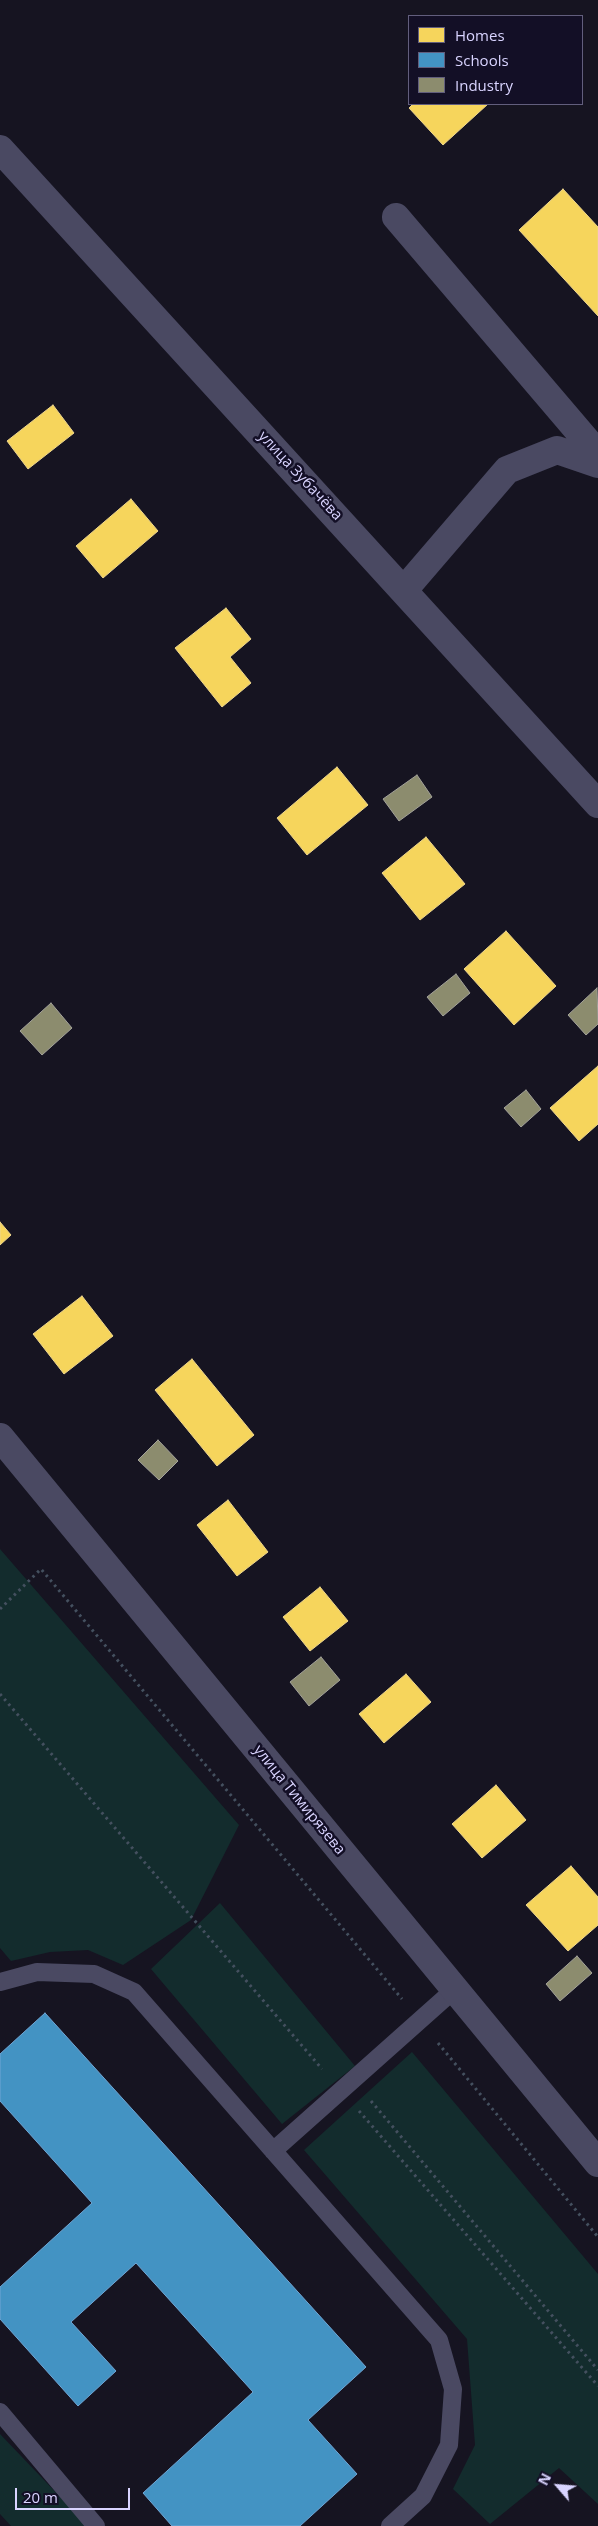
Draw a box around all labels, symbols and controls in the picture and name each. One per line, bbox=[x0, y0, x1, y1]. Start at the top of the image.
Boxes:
legend bbox=[408, 15, 583, 105]
text: Homes bbox=[455, 25, 505, 45]
text: Schools bbox=[455, 50, 509, 70]
text: Industry bbox=[455, 75, 513, 95]
street label: улица Зубачёва bbox=[254, 428, 346, 524]
street label: улица Тимирязева bbox=[249, 1742, 349, 1858]
north arrow bbox=[533, 2461, 583, 2511]
text: N bbox=[533, 2470, 555, 2488]
scale bar bbox=[18, 2478, 132, 2510]
text: 20 m bbox=[23, 2487, 58, 2507]

